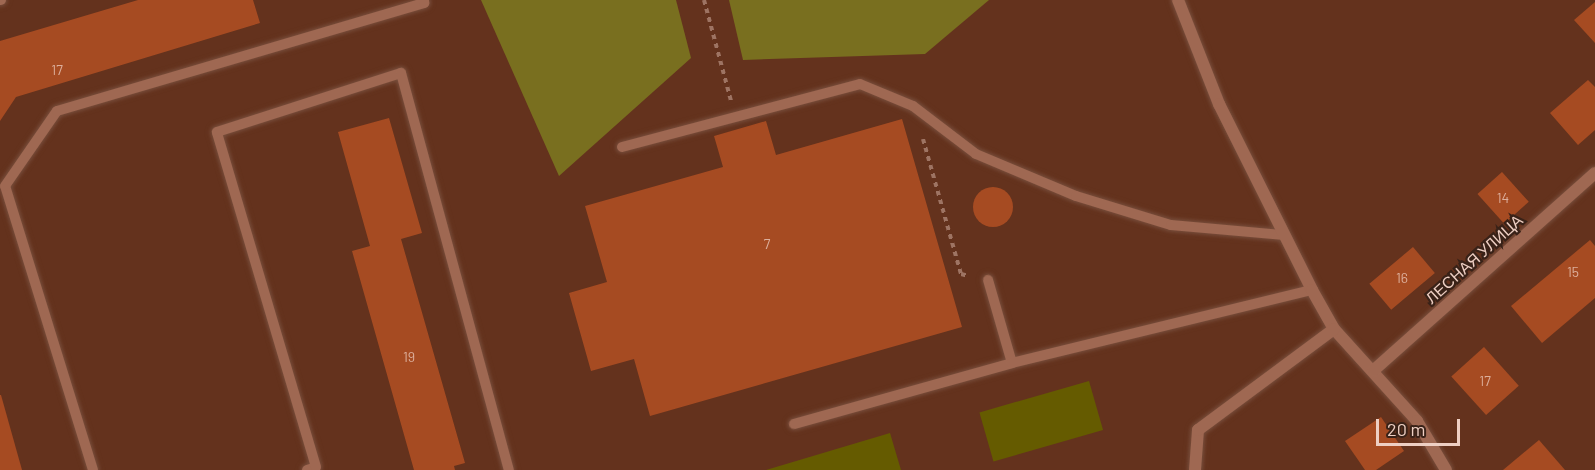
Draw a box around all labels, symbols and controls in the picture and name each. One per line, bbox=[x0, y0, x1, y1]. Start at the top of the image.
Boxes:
house number: 17 bbox=[51, 62, 63, 78]
house number: 14 bbox=[1497, 190, 1509, 206]
street label: ЛЕСНАЯ УЛИЦА bbox=[1422, 210, 1526, 308]
house number: 7 bbox=[764, 236, 770, 252]
house number: 15 bbox=[1567, 264, 1579, 280]
house number: 16 bbox=[1396, 270, 1408, 286]
house number: 19 bbox=[403, 349, 415, 365]
house number: 17 bbox=[1479, 373, 1491, 389]
scale bar bbox=[1379, 407, 1463, 445]
text: 20 m bbox=[1387, 418, 1425, 440]

